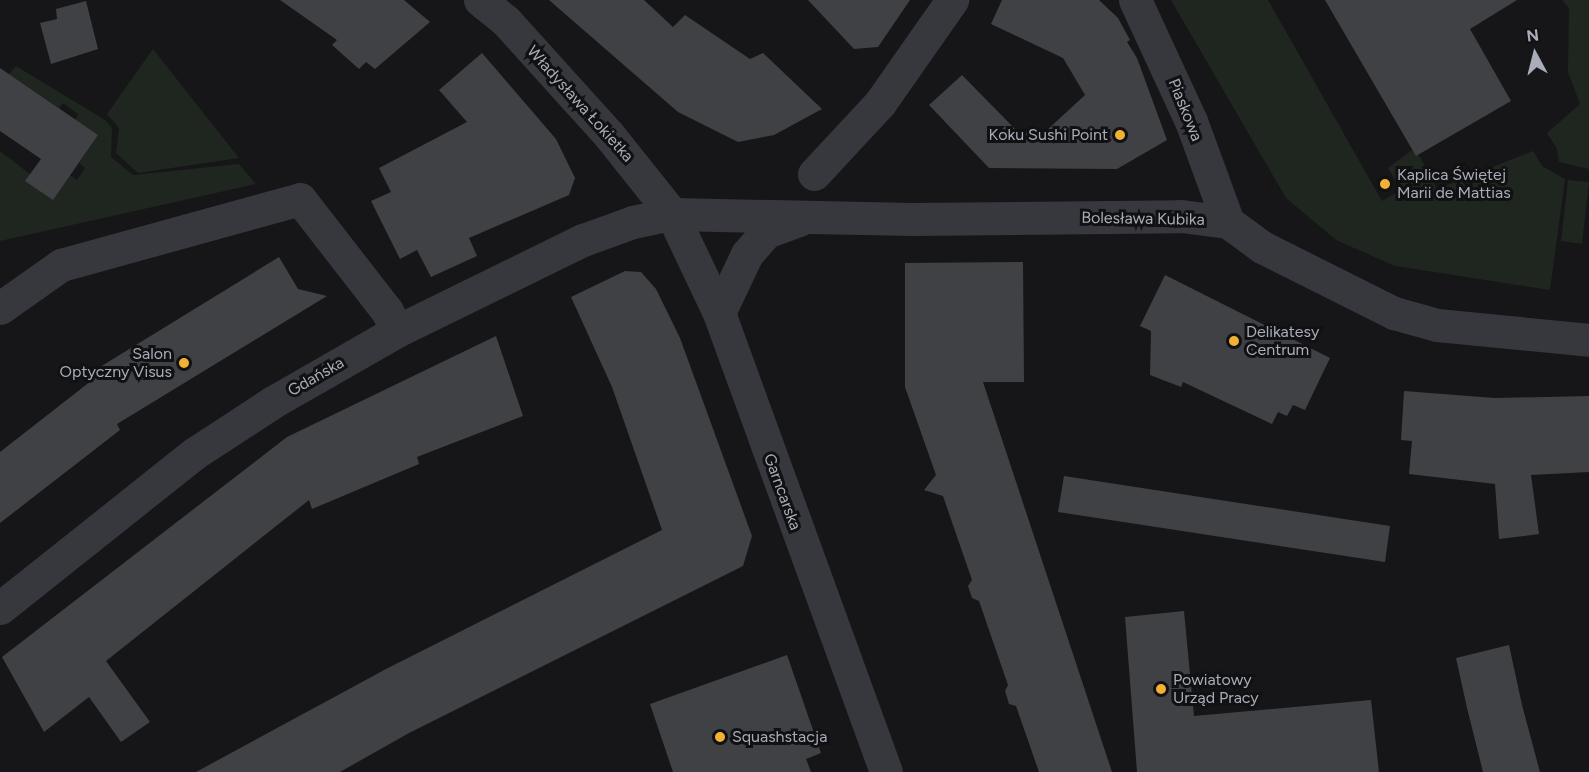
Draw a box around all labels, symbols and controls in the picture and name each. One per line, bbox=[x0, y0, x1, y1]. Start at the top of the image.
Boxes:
north arrow bbox=[1505, 24, 1565, 84]
text: N bbox=[1525, 25, 1540, 46]
street label: Władysława Łokietka bbox=[523, 42, 637, 166]
street label: Piaskowa bbox=[1164, 76, 1206, 144]
place label: Koku Sushi Point bbox=[989, 125, 1108, 145]
marker: Koku Sushi Point bbox=[1113, 128, 1127, 142]
place label: Kaplica Świętej Marii de Mattias bbox=[1397, 165, 1511, 203]
marker: Kaplica Świętej Marii de Mattias bbox=[1378, 177, 1392, 191]
street label: Bolesława Kubika bbox=[1081, 208, 1205, 230]
place label: Delikatesy Centrum bbox=[1246, 322, 1319, 360]
marker: Delikatesy Centrum bbox=[1227, 334, 1241, 348]
place label: Salon Optyczny Visus bbox=[60, 344, 172, 382]
street label: Gdańska bbox=[284, 353, 348, 401]
marker: Salon Optyczny Visus bbox=[177, 356, 191, 370]
street label: Garncarska bbox=[759, 451, 805, 533]
place label: Powiatowy Urząd Pracy bbox=[1173, 670, 1259, 708]
marker: Powiatowy Urząd Pracy bbox=[1154, 682, 1168, 696]
place label: Squashstacja bbox=[732, 727, 827, 747]
marker: Squashstacja bbox=[713, 730, 727, 744]

